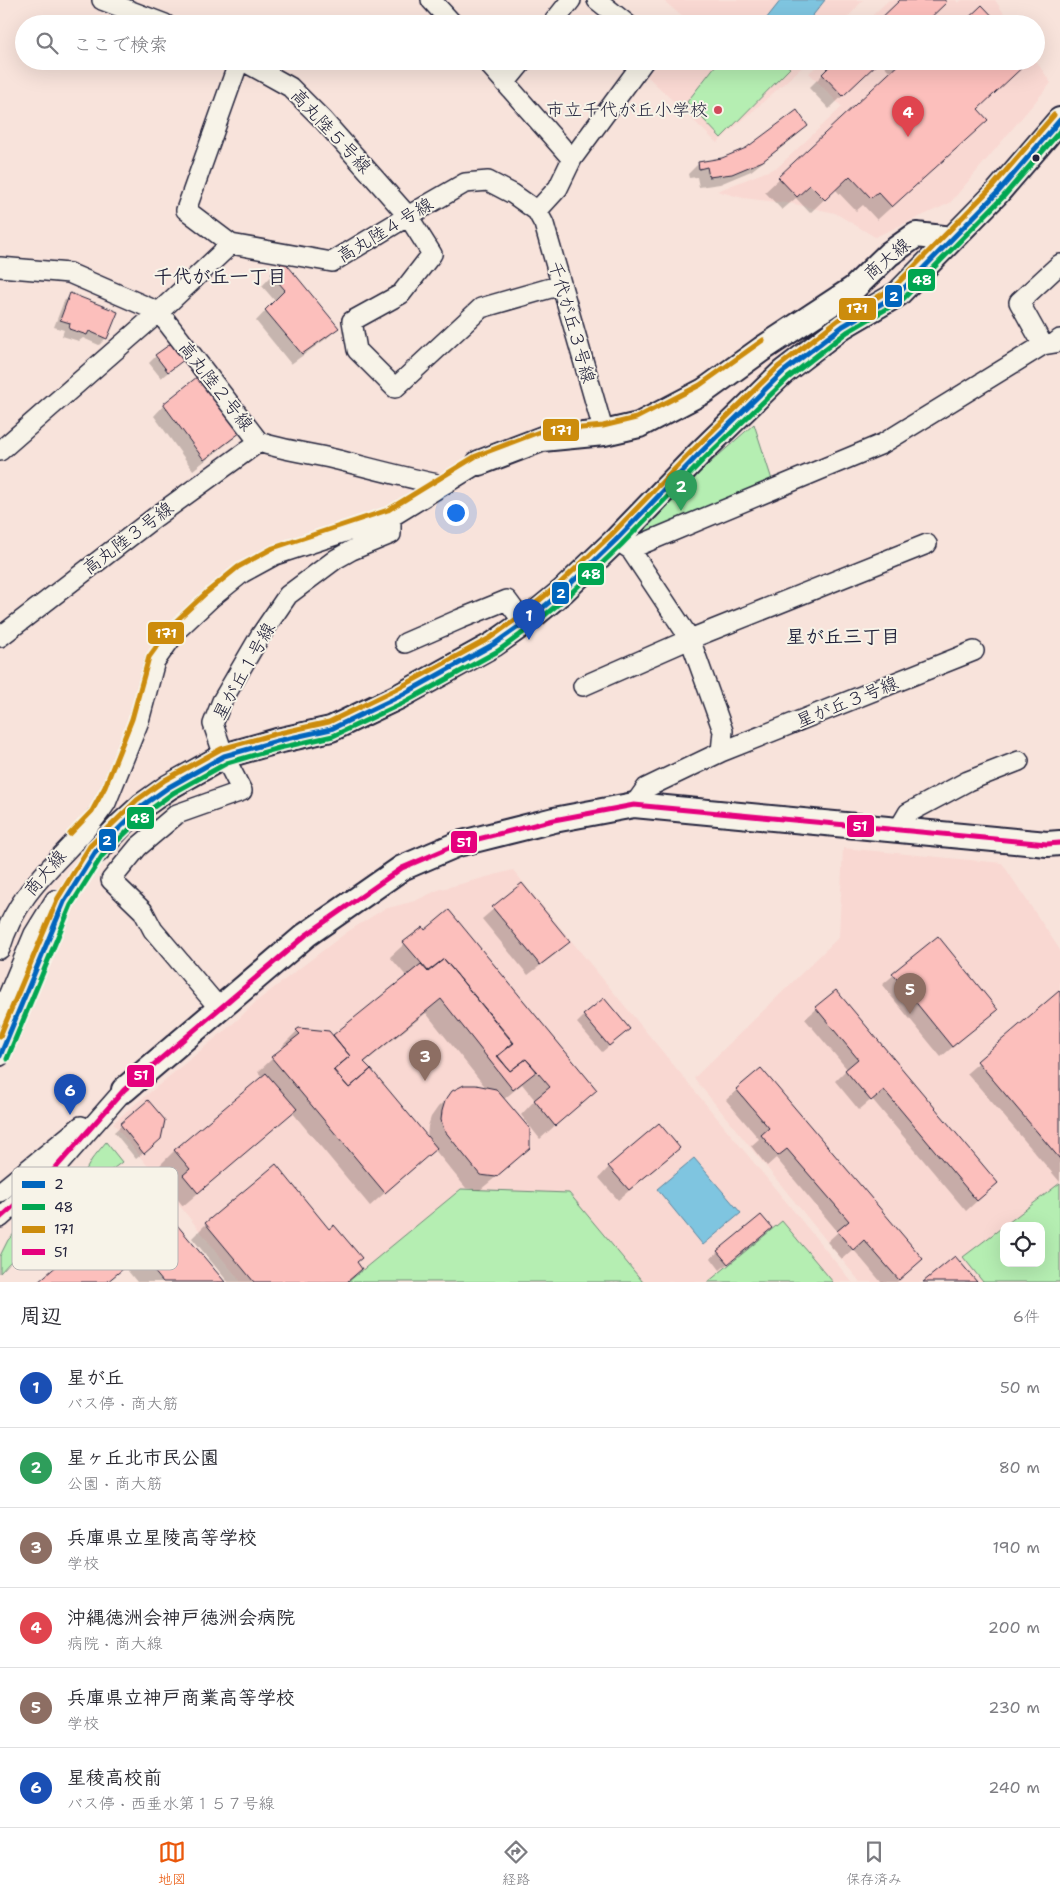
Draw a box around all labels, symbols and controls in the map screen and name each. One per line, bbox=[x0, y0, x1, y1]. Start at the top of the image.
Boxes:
search box bbox=[15, 15, 1045, 70]
icon: search bbox=[33, 29, 61, 57]
text: ここで検索 bbox=[73, 32, 168, 57]
street label: 高丸陸５号線 bbox=[285, 83, 377, 179]
pin: 4 bbox=[892, 96, 924, 137]
place label: 市立千代が丘小学校 bbox=[546, 98, 708, 122]
marker: 市立千代が丘小学校 bbox=[712, 104, 724, 116]
unlabelled marker bbox=[1031, 153, 1041, 163]
street label: 高丸陸４号線 bbox=[333, 192, 437, 268]
street label: 商大線 bbox=[859, 232, 915, 286]
street label: 千代が丘３号線 bbox=[543, 258, 601, 386]
district label: 千代が丘一丁目 bbox=[153, 264, 287, 289]
line badge: 48 bbox=[907, 268, 936, 292]
text: 48 bbox=[912, 271, 932, 289]
line badge: 2 bbox=[884, 284, 903, 308]
text: 2 bbox=[889, 287, 899, 305]
line badge: 171 bbox=[838, 297, 877, 321]
text: 171 bbox=[846, 299, 868, 317]
street label: 高丸陸２号線 bbox=[173, 336, 259, 436]
line badge: 171 bbox=[542, 418, 580, 442]
text: 171 bbox=[550, 421, 572, 439]
pin: 2 bbox=[665, 470, 697, 511]
street label: 高丸陸３号線 bbox=[78, 496, 178, 580]
your location bbox=[443, 500, 469, 526]
line badge: 48 bbox=[577, 562, 605, 586]
text: 48 bbox=[581, 565, 601, 583]
line badge: 2 bbox=[551, 581, 570, 605]
text: 2 bbox=[556, 584, 566, 602]
pin: 1 bbox=[513, 599, 545, 640]
street label: 星が丘１号線 bbox=[207, 618, 281, 724]
line badge: 171 bbox=[147, 621, 185, 645]
text: 171 bbox=[155, 624, 177, 642]
district label: 星が丘三丁目 bbox=[786, 624, 900, 649]
street label: 星が丘３号線 bbox=[792, 671, 902, 733]
line badge: 48 bbox=[126, 806, 155, 830]
text: 48 bbox=[130, 809, 150, 827]
line badge: 51 bbox=[846, 814, 875, 838]
text: 51 bbox=[853, 817, 867, 835]
line badge: 2 bbox=[98, 828, 117, 852]
line badge: 51 bbox=[450, 830, 478, 854]
text: 2 bbox=[102, 831, 112, 849]
text: 51 bbox=[457, 833, 471, 851]
street label: 商大線 bbox=[18, 845, 72, 901]
pin: 5 bbox=[894, 973, 926, 1014]
pin: 3 bbox=[409, 1040, 441, 1081]
line badge: 51 bbox=[126, 1064, 155, 1088]
text: 51 bbox=[134, 1066, 148, 1084]
pin: 6 bbox=[54, 1074, 86, 1115]
legend bbox=[12, 1167, 178, 1270]
text: 2 bbox=[54, 1175, 64, 1193]
text: 48 bbox=[54, 1198, 73, 1216]
text: 171 bbox=[54, 1220, 74, 1238]
map controls bbox=[1000, 1222, 1045, 1267]
button: locate bbox=[1000, 1222, 1045, 1267]
text: 51 bbox=[54, 1243, 68, 1261]
text: 周辺 bbox=[20, 1302, 62, 1330]
text: 6件 bbox=[1013, 1306, 1040, 1327]
text: 星が丘 bbox=[67, 1365, 124, 1390]
text: 1 bbox=[32, 1377, 40, 1398]
text: 50 m bbox=[1000, 1377, 1040, 1398]
text: バス停 · 商大筋 bbox=[67, 1393, 178, 1414]
text: 星ヶ丘北市民公園 bbox=[67, 1445, 219, 1470]
text: 2 bbox=[30, 1457, 42, 1478]
text: 80 m bbox=[999, 1457, 1040, 1478]
text: 公園 · 商大筋 bbox=[67, 1473, 162, 1494]
text: 兵庫県立星陵高等学校 bbox=[67, 1525, 257, 1550]
text: 3 bbox=[30, 1537, 42, 1558]
text: 190 m bbox=[993, 1537, 1040, 1558]
text: 学校 bbox=[67, 1553, 99, 1574]
text: 沖縄徳洲会神戸徳洲会病院 bbox=[67, 1605, 295, 1630]
text: 4 bbox=[30, 1617, 42, 1638]
text: 200 m bbox=[988, 1617, 1040, 1638]
text: 病院 · 商大線 bbox=[67, 1633, 162, 1654]
text: 兵庫県立神戸商業高等学校 bbox=[67, 1685, 295, 1710]
text: 5 bbox=[31, 1697, 41, 1718]
text: 230 m bbox=[988, 1697, 1040, 1718]
text: 学校 bbox=[67, 1713, 99, 1734]
text: 星稜高校前 bbox=[67, 1765, 162, 1790]
text: 6 bbox=[30, 1777, 42, 1798]
text: 240 m bbox=[988, 1777, 1040, 1798]
text: バス停 · 西垂水第１５７号線 bbox=[67, 1793, 274, 1814]
tab: 地図 bbox=[158, 1838, 186, 1888]
tab: 経路 bbox=[502, 1838, 530, 1888]
tab: 保存済み bbox=[846, 1838, 902, 1888]

